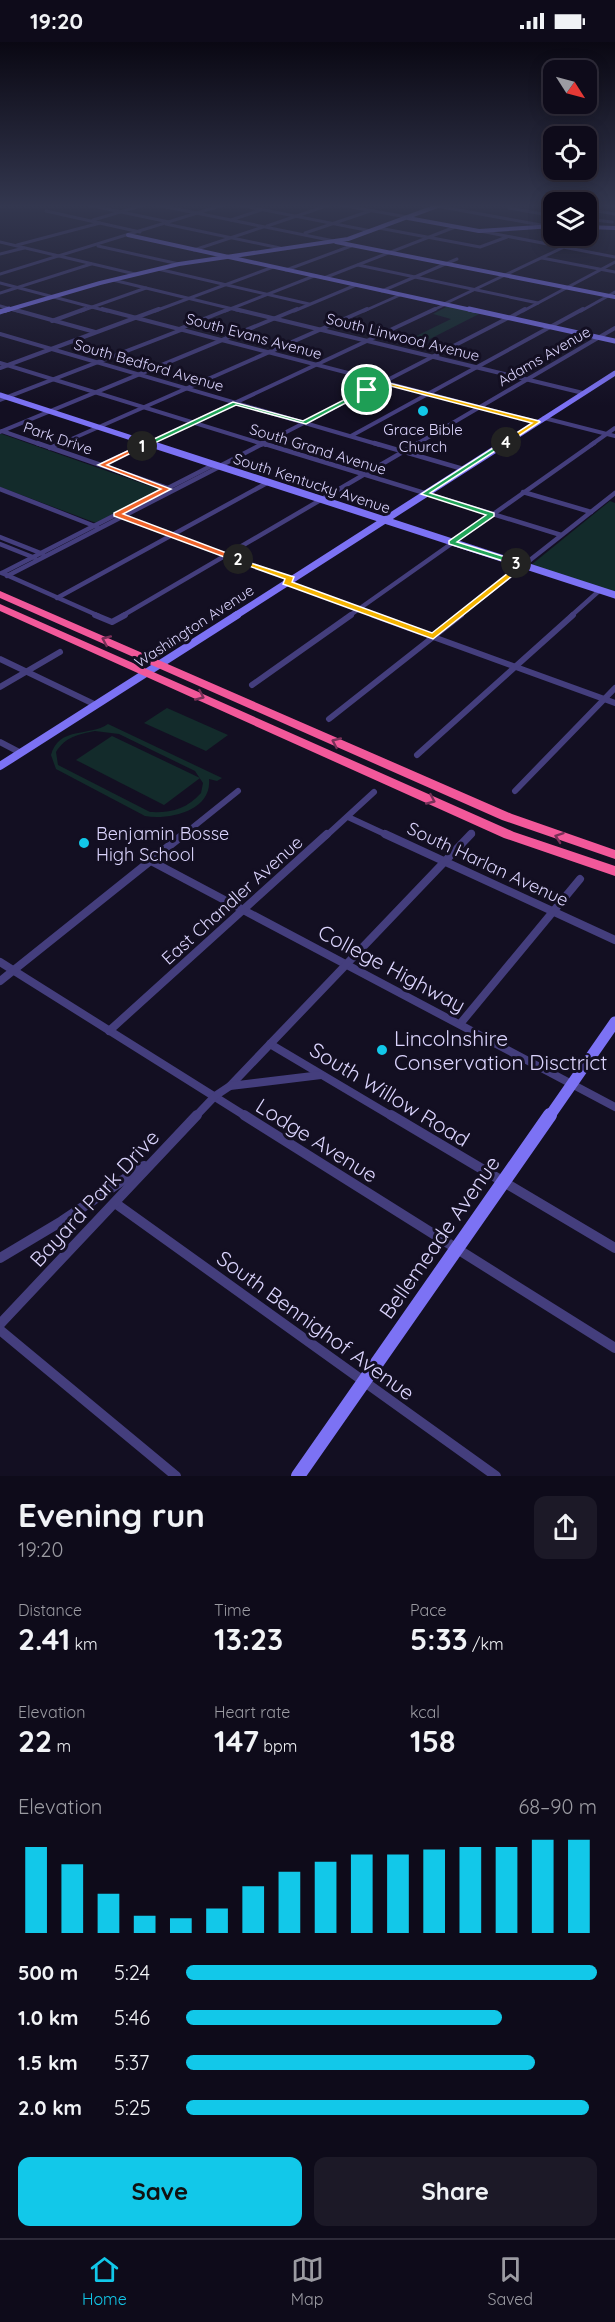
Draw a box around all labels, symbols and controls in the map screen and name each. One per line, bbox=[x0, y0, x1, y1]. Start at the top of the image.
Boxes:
text: 19:20 bbox=[30, 7, 83, 35]
north arrow bbox=[543, 60, 597, 114]
map controls bbox=[543, 60, 597, 246]
button: locate bbox=[543, 126, 597, 180]
button: layers bbox=[543, 192, 597, 246]
street label: South Evans Avenue bbox=[184, 309, 324, 363]
street label: South Linwood Avenue bbox=[324, 309, 482, 365]
street label: Adams Avenue bbox=[494, 322, 594, 390]
street label: South Bedford Avenue bbox=[72, 335, 226, 395]
pin bbox=[341, 364, 392, 415]
icon: arrive bbox=[350, 373, 383, 406]
marker: Grace Bible Church bbox=[416, 404, 430, 418]
street label: Park Drive bbox=[21, 417, 95, 459]
street label: South Grand Avenue bbox=[247, 419, 389, 479]
place label: Grace Bible Church bbox=[383, 420, 463, 456]
pin: 4 bbox=[491, 427, 521, 457]
pin: 1 bbox=[127, 431, 157, 461]
text: 4 bbox=[501, 432, 511, 452]
text: 1 bbox=[139, 436, 145, 456]
street label: South Kentucky Avenue bbox=[231, 449, 393, 517]
pin: 2 bbox=[223, 544, 253, 574]
pin: 3 bbox=[501, 548, 531, 578]
text: 2 bbox=[233, 549, 243, 569]
text: 3 bbox=[512, 553, 520, 573]
street label: Washington Avenue bbox=[131, 580, 257, 672]
one-way arrow bbox=[101, 636, 112, 648]
one-way arrow bbox=[193, 689, 204, 701]
one-way arrow bbox=[332, 737, 343, 749]
one-way arrow bbox=[425, 793, 436, 805]
street label: South Harlan Avenue bbox=[404, 817, 572, 911]
place label: Benjamin Bosse High School bbox=[96, 822, 229, 866]
street label: East Chandler Avenue bbox=[157, 830, 307, 970]
one-way arrow bbox=[554, 832, 565, 845]
marker: Benjamin Bosse High School bbox=[77, 836, 91, 850]
street label: College Highway bbox=[314, 918, 470, 1018]
place label: Lincolnshire Conservation Disctrict bbox=[394, 1025, 607, 1075]
street label: South Willow Road bbox=[305, 1036, 475, 1152]
marker: Lincolnshire Conservation Disctrict bbox=[375, 1043, 389, 1057]
street label: Lodge Avenue bbox=[251, 1092, 383, 1188]
street label: Bayard Park Drive bbox=[24, 1124, 164, 1272]
street label: Bellemeade Avenue bbox=[373, 1151, 505, 1323]
street label: South Bennighof Avenue bbox=[212, 1244, 420, 1406]
text: Evening run bbox=[18, 1494, 205, 1535]
button: share bbox=[534, 1496, 597, 1559]
text: 19:20 bbox=[18, 1537, 63, 1562]
text: Distance bbox=[18, 1600, 82, 1620]
text: Time bbox=[214, 1600, 251, 1620]
text: Pace bbox=[410, 1600, 446, 1620]
text: 2.41 bbox=[18, 1620, 70, 1658]
text: 13:23 bbox=[214, 1620, 283, 1658]
text: 5:33 bbox=[410, 1620, 468, 1658]
text: km bbox=[70, 1634, 98, 1654]
text: /km bbox=[468, 1634, 504, 1654]
text: Elevation bbox=[18, 1702, 85, 1722]
text: Heart rate bbox=[214, 1702, 290, 1722]
text: kcal bbox=[410, 1702, 440, 1722]
text: 22 bbox=[18, 1722, 52, 1760]
text: 147 bbox=[214, 1722, 259, 1760]
text: 158 bbox=[410, 1722, 455, 1760]
text: m bbox=[52, 1736, 71, 1756]
text: bpm bbox=[259, 1736, 297, 1756]
text: Elevation bbox=[18, 1794, 102, 1819]
text: 68–90 m bbox=[518, 1794, 597, 1819]
text: 500 m bbox=[18, 1960, 78, 1985]
text: 5:24 bbox=[114, 1960, 150, 1985]
text: 1.0 km bbox=[18, 2005, 78, 2030]
text: 5:46 bbox=[114, 2005, 150, 2030]
text: 1.5 km bbox=[18, 2050, 78, 2075]
text: 5:37 bbox=[114, 2050, 149, 2075]
text: 2.0 km bbox=[18, 2095, 82, 2120]
text: 5:25 bbox=[114, 2095, 151, 2120]
button: Save bbox=[18, 2157, 302, 2226]
button: Share bbox=[314, 2157, 597, 2226]
tab: Home bbox=[82, 2253, 127, 2309]
tab: Map bbox=[291, 2253, 324, 2309]
tab: Saved bbox=[487, 2253, 533, 2309]

